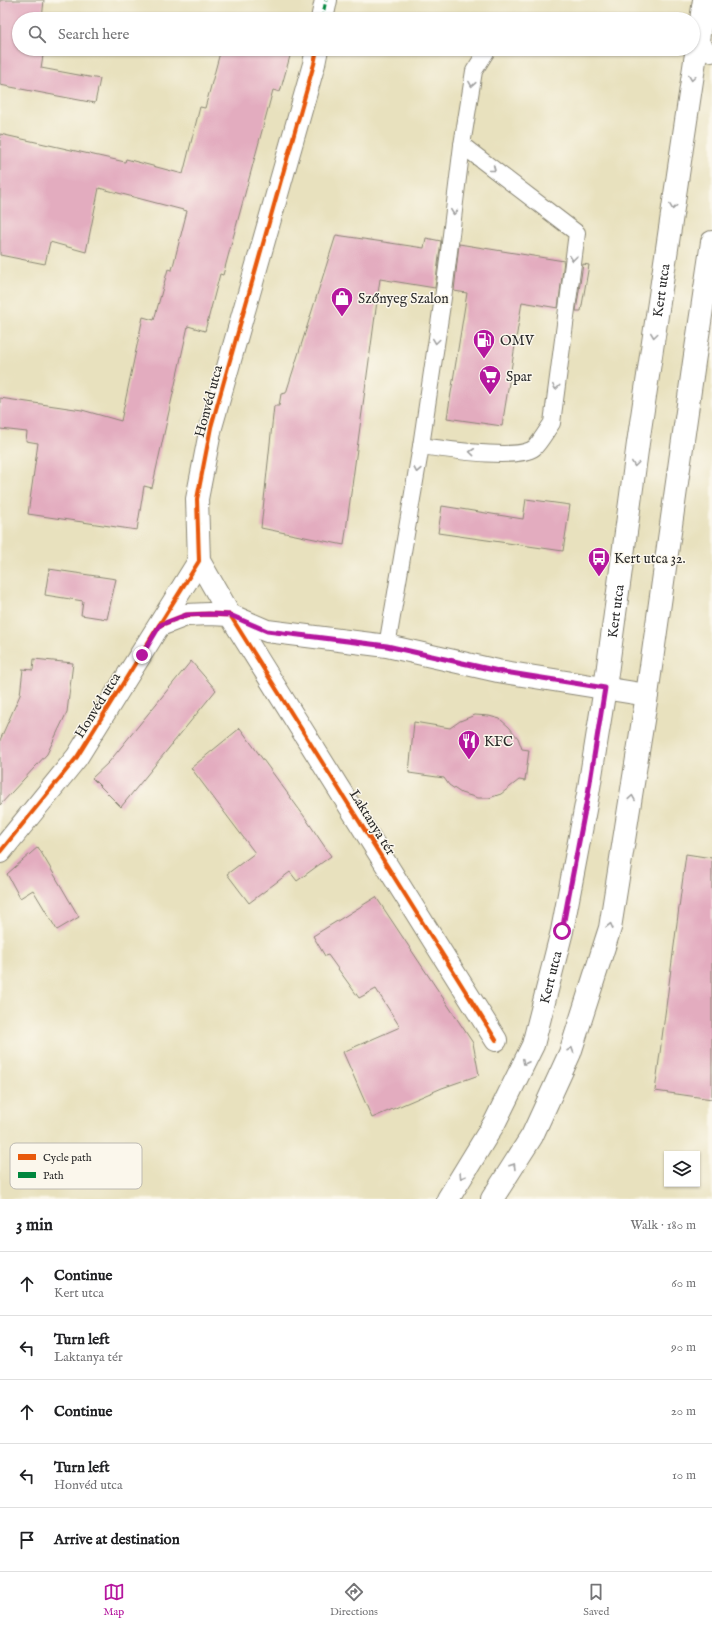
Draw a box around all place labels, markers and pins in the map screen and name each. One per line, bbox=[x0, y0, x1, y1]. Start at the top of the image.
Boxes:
shop icon: Szőnyeg Szalon bbox=[329, 285, 355, 318]
place label: Szőnyeg Szalon bbox=[358, 290, 449, 308]
fuel station icon: OMV bbox=[471, 327, 497, 360]
place label: OMV bbox=[500, 332, 535, 350]
supermarket icon: Spar bbox=[477, 363, 503, 396]
place label: Spar bbox=[506, 368, 532, 386]
bus stop icon: Kert utca 32. bbox=[586, 545, 612, 578]
place label: Kert utca 32. bbox=[614, 550, 686, 568]
restaurant icon: KFC bbox=[456, 728, 482, 761]
place label: KFC bbox=[484, 733, 513, 751]

